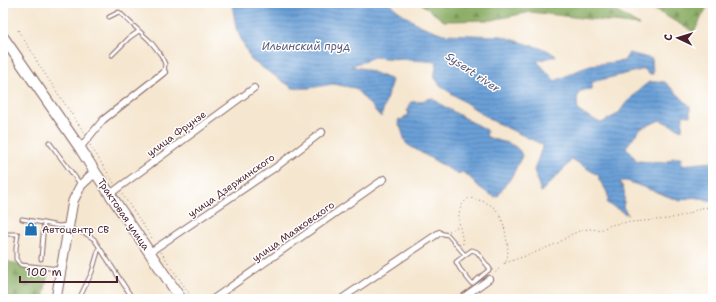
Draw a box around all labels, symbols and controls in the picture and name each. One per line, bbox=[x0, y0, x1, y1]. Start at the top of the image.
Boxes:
north arrow bbox=[658, 18, 698, 58]
text: С bbox=[661, 33, 676, 41]
water label: Ильинский пруд bbox=[262, 39, 350, 54]
water label: Sysert river bbox=[443, 49, 503, 96]
street label: улица Фрунзе bbox=[144, 107, 209, 159]
street label: улица Дзержинского bbox=[185, 151, 277, 220]
street label: Трактовая улица bbox=[95, 176, 153, 253]
street label: улица Маяковского bbox=[250, 198, 337, 265]
shop icon: Автоцентр СВ bbox=[23, 221, 39, 237]
place label: Автоцентр СВ bbox=[42, 223, 109, 236]
scale bar bbox=[20, 258, 117, 284]
text: 100 m bbox=[26, 264, 62, 280]

